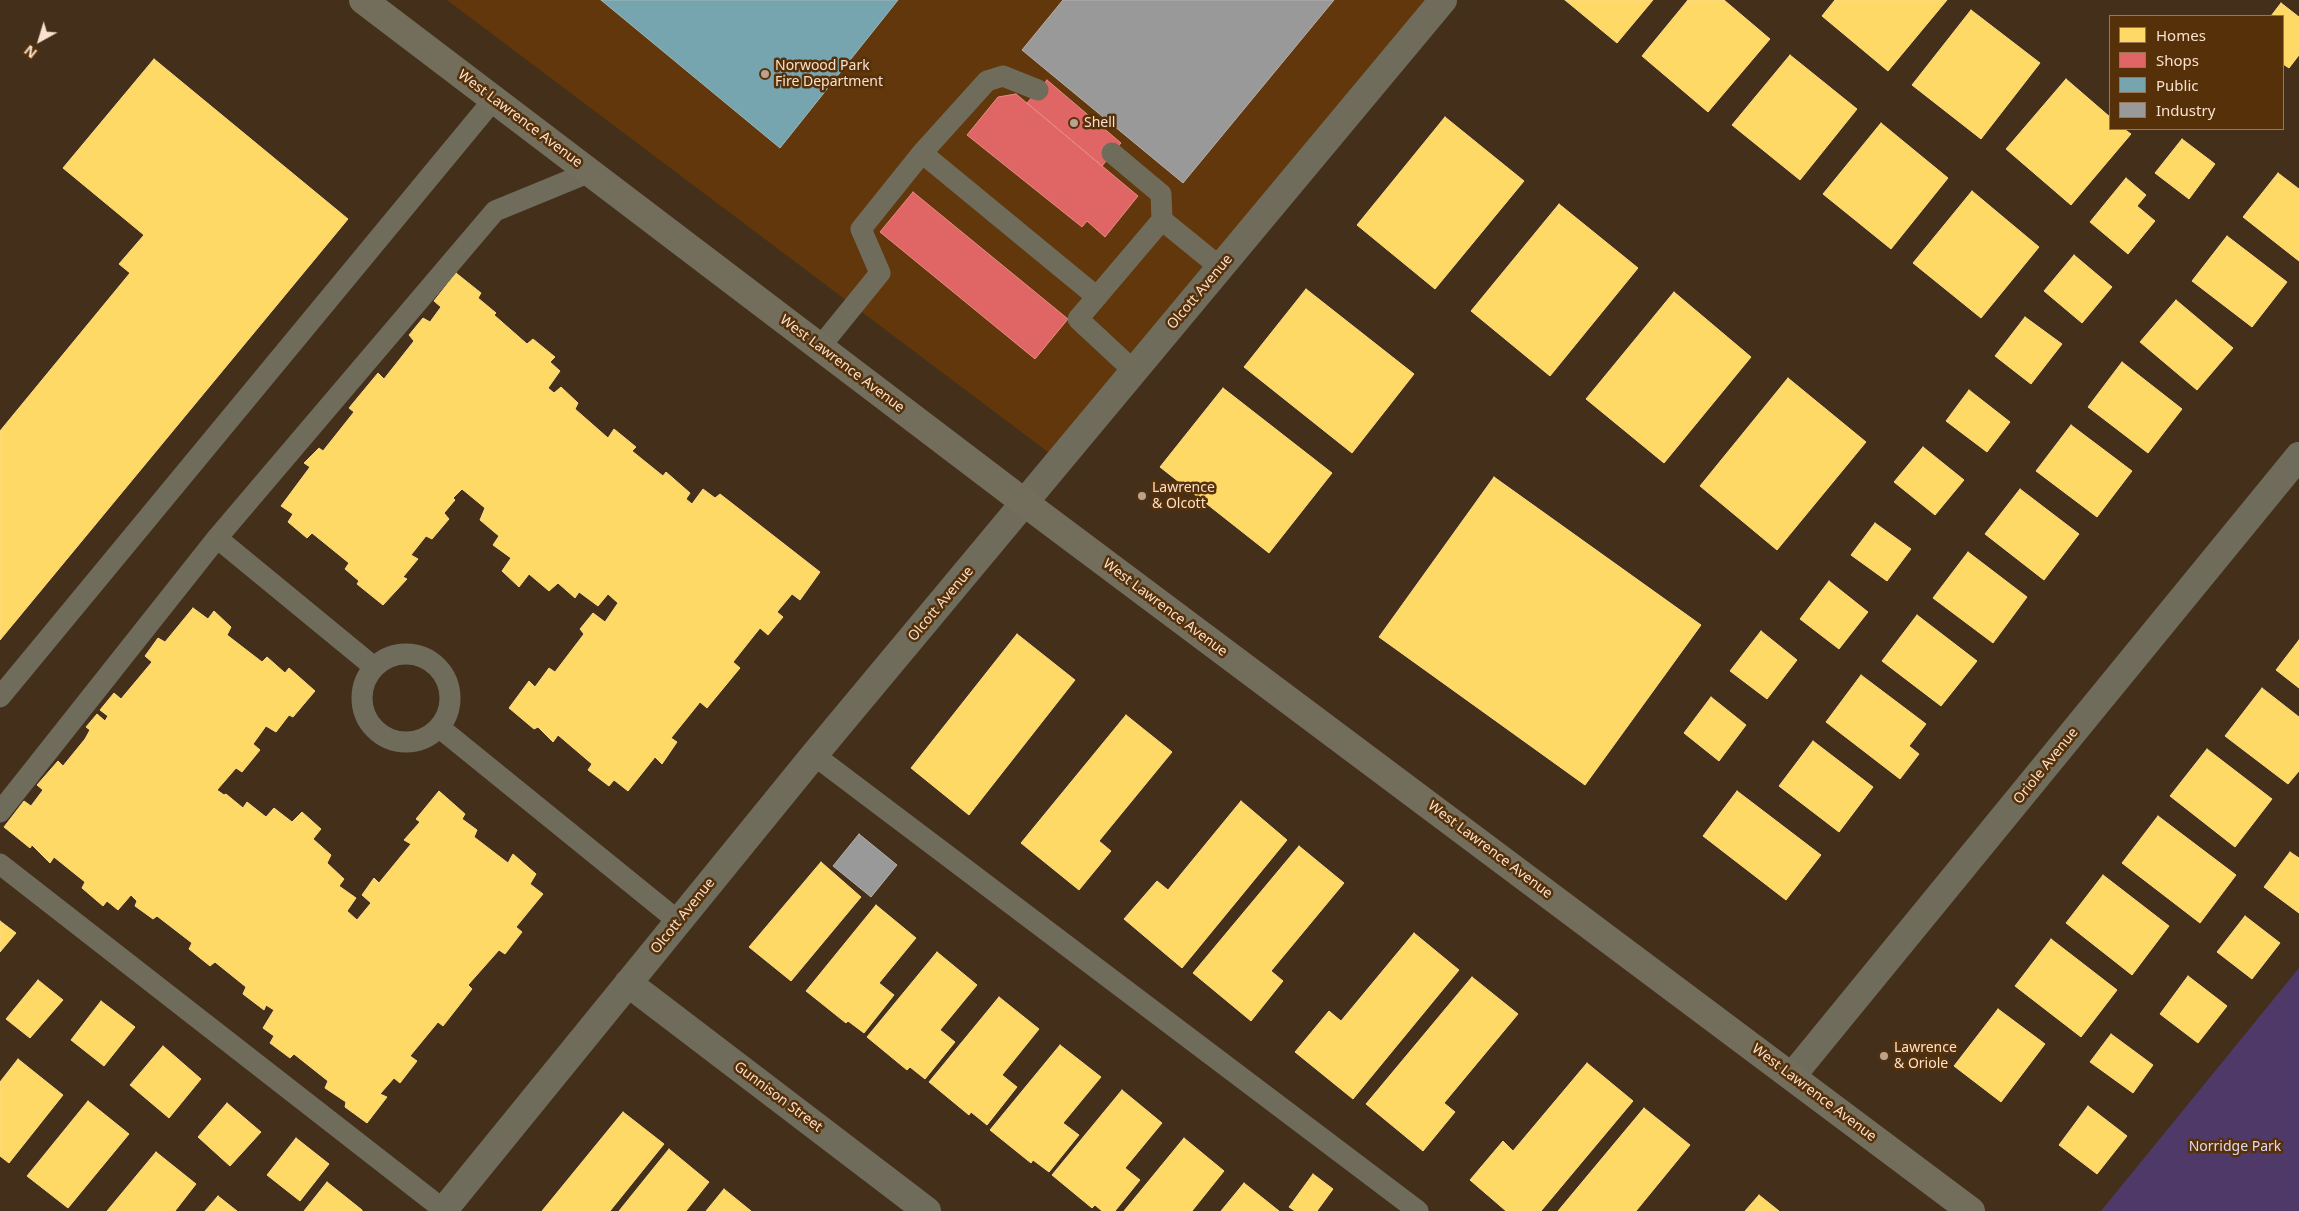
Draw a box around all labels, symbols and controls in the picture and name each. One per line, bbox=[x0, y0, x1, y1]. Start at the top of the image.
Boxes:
north arrow bbox=[15, 15, 65, 65]
legend bbox=[2109, 15, 2284, 130]
text: Homes bbox=[2156, 25, 2206, 45]
text: N bbox=[20, 41, 41, 63]
text: Shops bbox=[2156, 50, 2199, 70]
place label: Norwood Park Fire Department bbox=[775, 58, 883, 90]
street label: West Lawrence Avenue bbox=[454, 67, 586, 171]
marker: Norwood Park Fire Department bbox=[759, 68, 771, 80]
text: Public bbox=[2156, 75, 2199, 95]
text: Industry bbox=[2156, 100, 2215, 120]
place label: Shell bbox=[1084, 115, 1115, 131]
marker: Shell bbox=[1068, 117, 1080, 129]
street label: Olcott Avenue bbox=[1164, 251, 1236, 333]
street label: West Lawrence Avenue bbox=[776, 312, 908, 416]
place label: Lawrence & Olcott bbox=[1152, 480, 1215, 512]
marker: Lawrence & Olcott bbox=[1136, 490, 1148, 502]
street label: West Lawrence Avenue bbox=[1099, 556, 1231, 660]
street label: Olcott Avenue bbox=[905, 563, 977, 645]
street label: Oriole Avenue bbox=[2010, 725, 2082, 807]
street label: West Lawrence Avenue bbox=[1424, 798, 1556, 902]
street label: Olcott Avenue bbox=[647, 875, 719, 957]
place label: Lawrence & Oriole bbox=[1894, 1040, 1957, 1072]
street label: West Lawrence Avenue bbox=[1748, 1041, 1880, 1145]
marker: Lawrence & Oriole bbox=[1878, 1050, 1890, 1062]
street label: Gunnison Street bbox=[730, 1058, 826, 1136]
park label: Norridge Park bbox=[2189, 1139, 2281, 1155]

